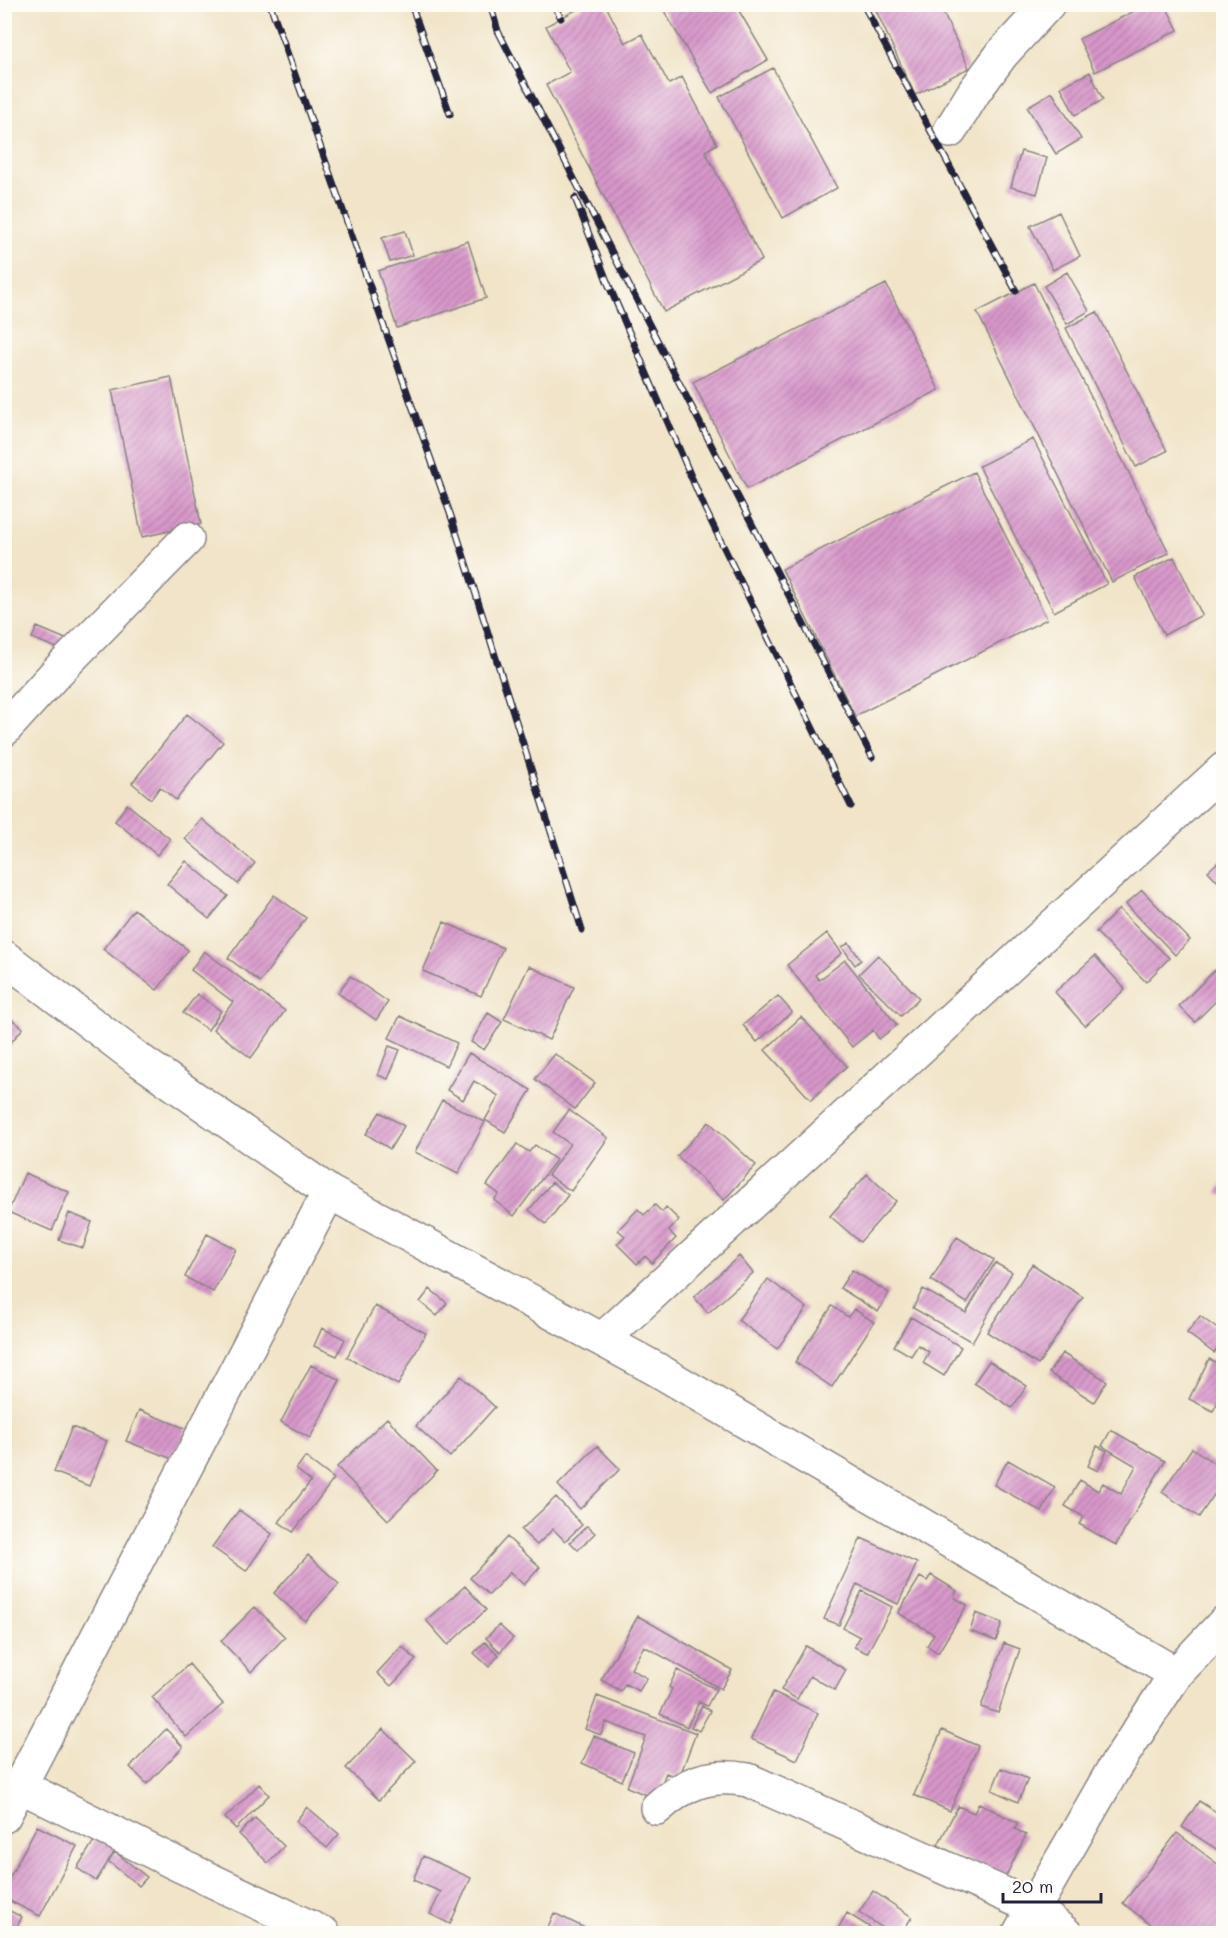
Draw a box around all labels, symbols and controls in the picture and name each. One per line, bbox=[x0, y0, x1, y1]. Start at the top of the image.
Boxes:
scale bar bbox=[1003, 1866, 1100, 1904]
text: 20 m bbox=[1012, 1874, 1053, 1898]

